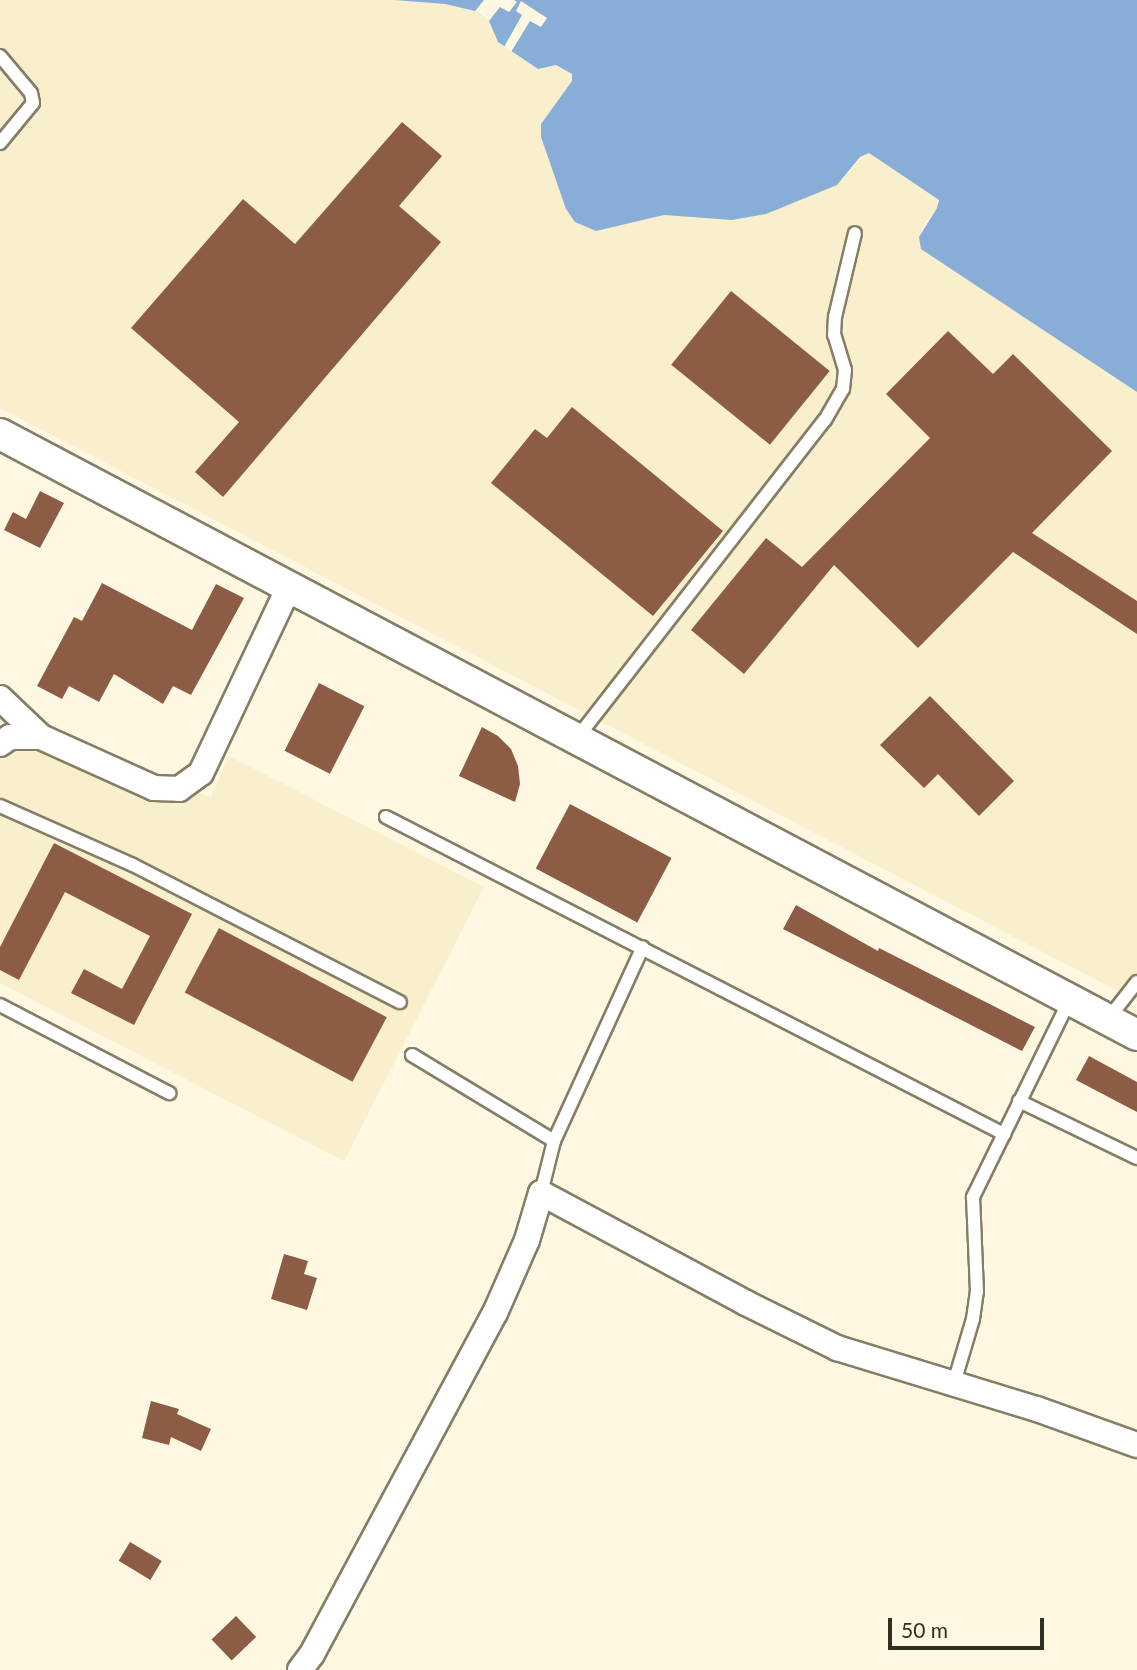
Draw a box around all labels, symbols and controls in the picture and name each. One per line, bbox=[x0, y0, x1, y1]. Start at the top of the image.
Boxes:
scale bar bbox=[892, 1604, 1048, 1648]
text: 50 m bbox=[901, 1617, 948, 1642]

